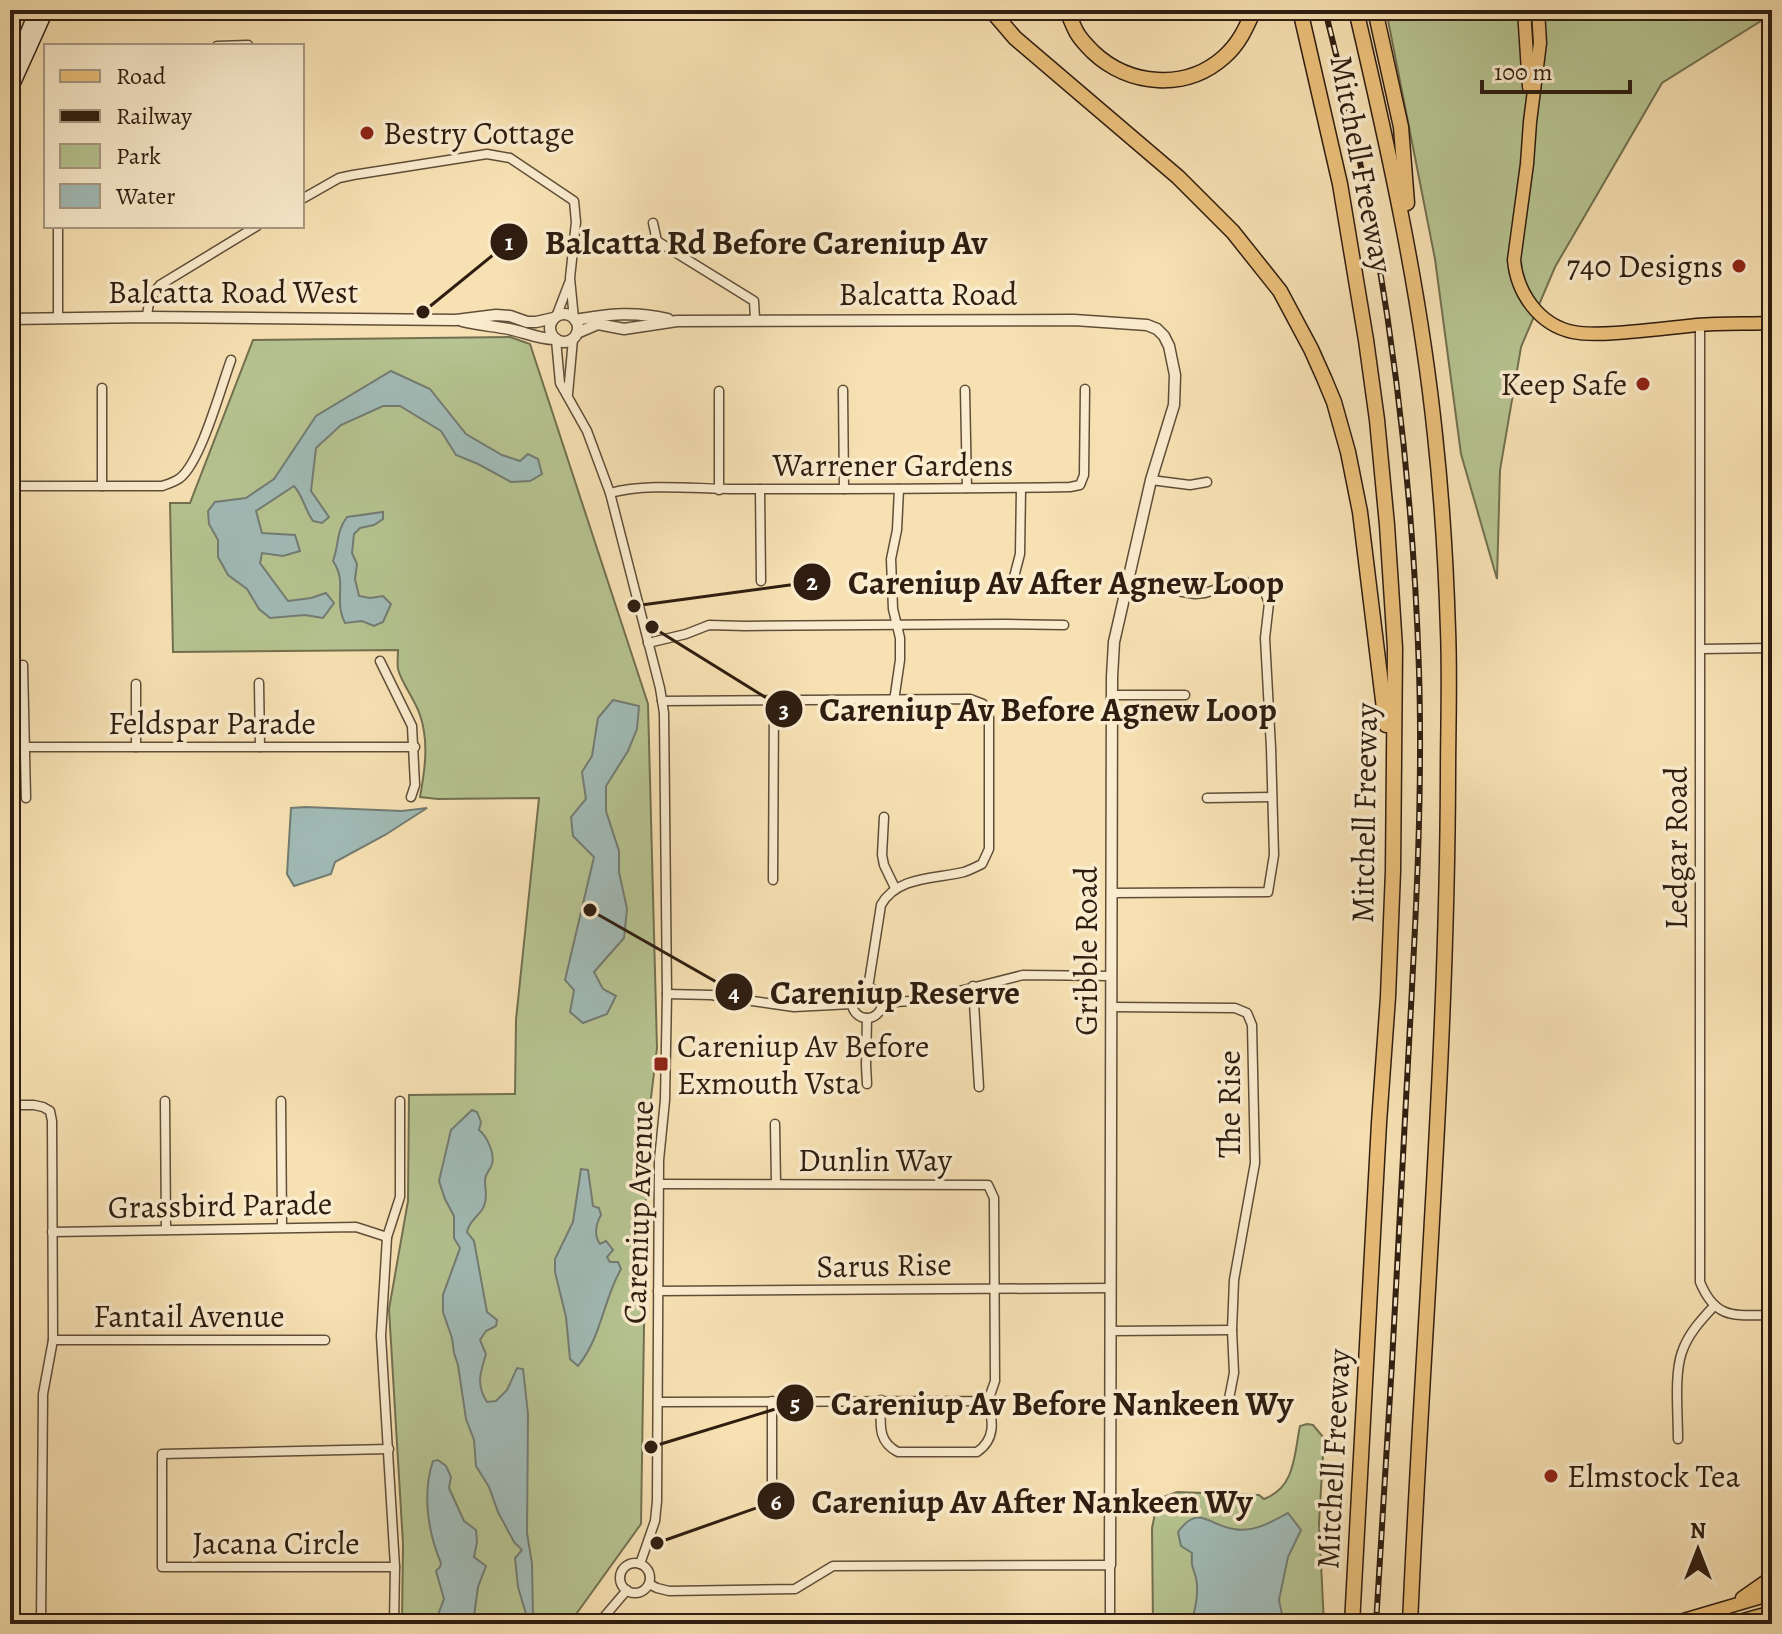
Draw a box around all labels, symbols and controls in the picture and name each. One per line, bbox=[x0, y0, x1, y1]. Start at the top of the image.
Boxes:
legend bbox=[44, 44, 304, 228]
scale bar bbox=[1482, 44, 1630, 94]
street label: Mitchell Freeway bbox=[1319, 52, 1405, 277]
text: 100 m bbox=[1494, 56, 1553, 88]
text: Road bbox=[116, 60, 166, 92]
text: Railway bbox=[116, 100, 192, 132]
place label: Bestry Cottage bbox=[383, 111, 575, 155]
marker: Bestry Cottage bbox=[358, 124, 376, 142]
text: Park bbox=[116, 140, 161, 172]
text: Water bbox=[115, 180, 176, 212]
callout: Balcatta Rd Before Careniup Av bbox=[489, 213, 1004, 271]
text: Balcatta Rd Before Careniup Av bbox=[545, 219, 989, 266]
text: 1 bbox=[505, 226, 514, 258]
place label: 740 Designs bbox=[1567, 244, 1723, 288]
marker: 740 Designs bbox=[1730, 257, 1748, 275]
street label: Balcatta Road West bbox=[108, 270, 358, 314]
street label: Balcatta Road bbox=[839, 272, 1018, 316]
place label: Keep Safe bbox=[1500, 362, 1627, 406]
marker: Keep Safe bbox=[1634, 375, 1652, 393]
street label: Warrener Gardens bbox=[772, 443, 1013, 487]
callout: Careniup Av After Agnew Loop bbox=[792, 553, 1300, 611]
text: Careniup Av After Agnew Loop bbox=[848, 559, 1284, 606]
text: 2 bbox=[806, 566, 818, 598]
callout: Careniup Av Before Agnew Loop bbox=[764, 680, 1293, 738]
text: Careniup Av Before Agnew Loop bbox=[819, 686, 1277, 733]
text: 3 bbox=[779, 694, 789, 726]
street label: Feldspar Parade bbox=[108, 701, 316, 745]
street label: Mitchell Freeway bbox=[1340, 702, 1388, 924]
street label: Ledgar Road bbox=[1654, 765, 1698, 930]
street label: Gribble Road bbox=[1064, 865, 1108, 1036]
callout: Careniup Reserve bbox=[714, 963, 1036, 1021]
text: Careniup Reserve bbox=[770, 969, 1020, 1016]
text: 4 bbox=[728, 977, 740, 1009]
place label: Careniup Av Before Exmouth Vsta bbox=[677, 1024, 929, 1105]
street label: The Rise bbox=[1207, 1050, 1251, 1158]
marker: Careniup Av Before Exmouth Vsta bbox=[652, 1055, 670, 1073]
street label: Careniup Avenue bbox=[612, 1099, 664, 1325]
street label: Dunlin Way bbox=[798, 1138, 953, 1182]
street label: Grassbird Parade bbox=[107, 1181, 333, 1229]
street label: Sarus Rise bbox=[816, 1242, 952, 1288]
street label: Fantail Avenue bbox=[93, 1294, 285, 1338]
street label: Mitchell Freeway bbox=[1305, 1347, 1361, 1570]
callout: Careniup Av Before Nankeen Wy bbox=[775, 1374, 1310, 1432]
text: Careniup Av Before Nankeen Wy bbox=[831, 1380, 1294, 1427]
text: 5 bbox=[790, 1387, 800, 1419]
place label: Elmstock Tea bbox=[1567, 1454, 1740, 1498]
marker: Elmstock Tea bbox=[1542, 1467, 1560, 1485]
callout: Careniup Av After Nankeen Wy bbox=[756, 1472, 1269, 1530]
text: Careniup Av After Nankeen Wy bbox=[811, 1478, 1254, 1525]
text: 6 bbox=[770, 1486, 782, 1518]
north arrow bbox=[1658, 1510, 1738, 1590]
text: N bbox=[1690, 1516, 1706, 1546]
street label: Jacana Circle bbox=[192, 1521, 360, 1565]

